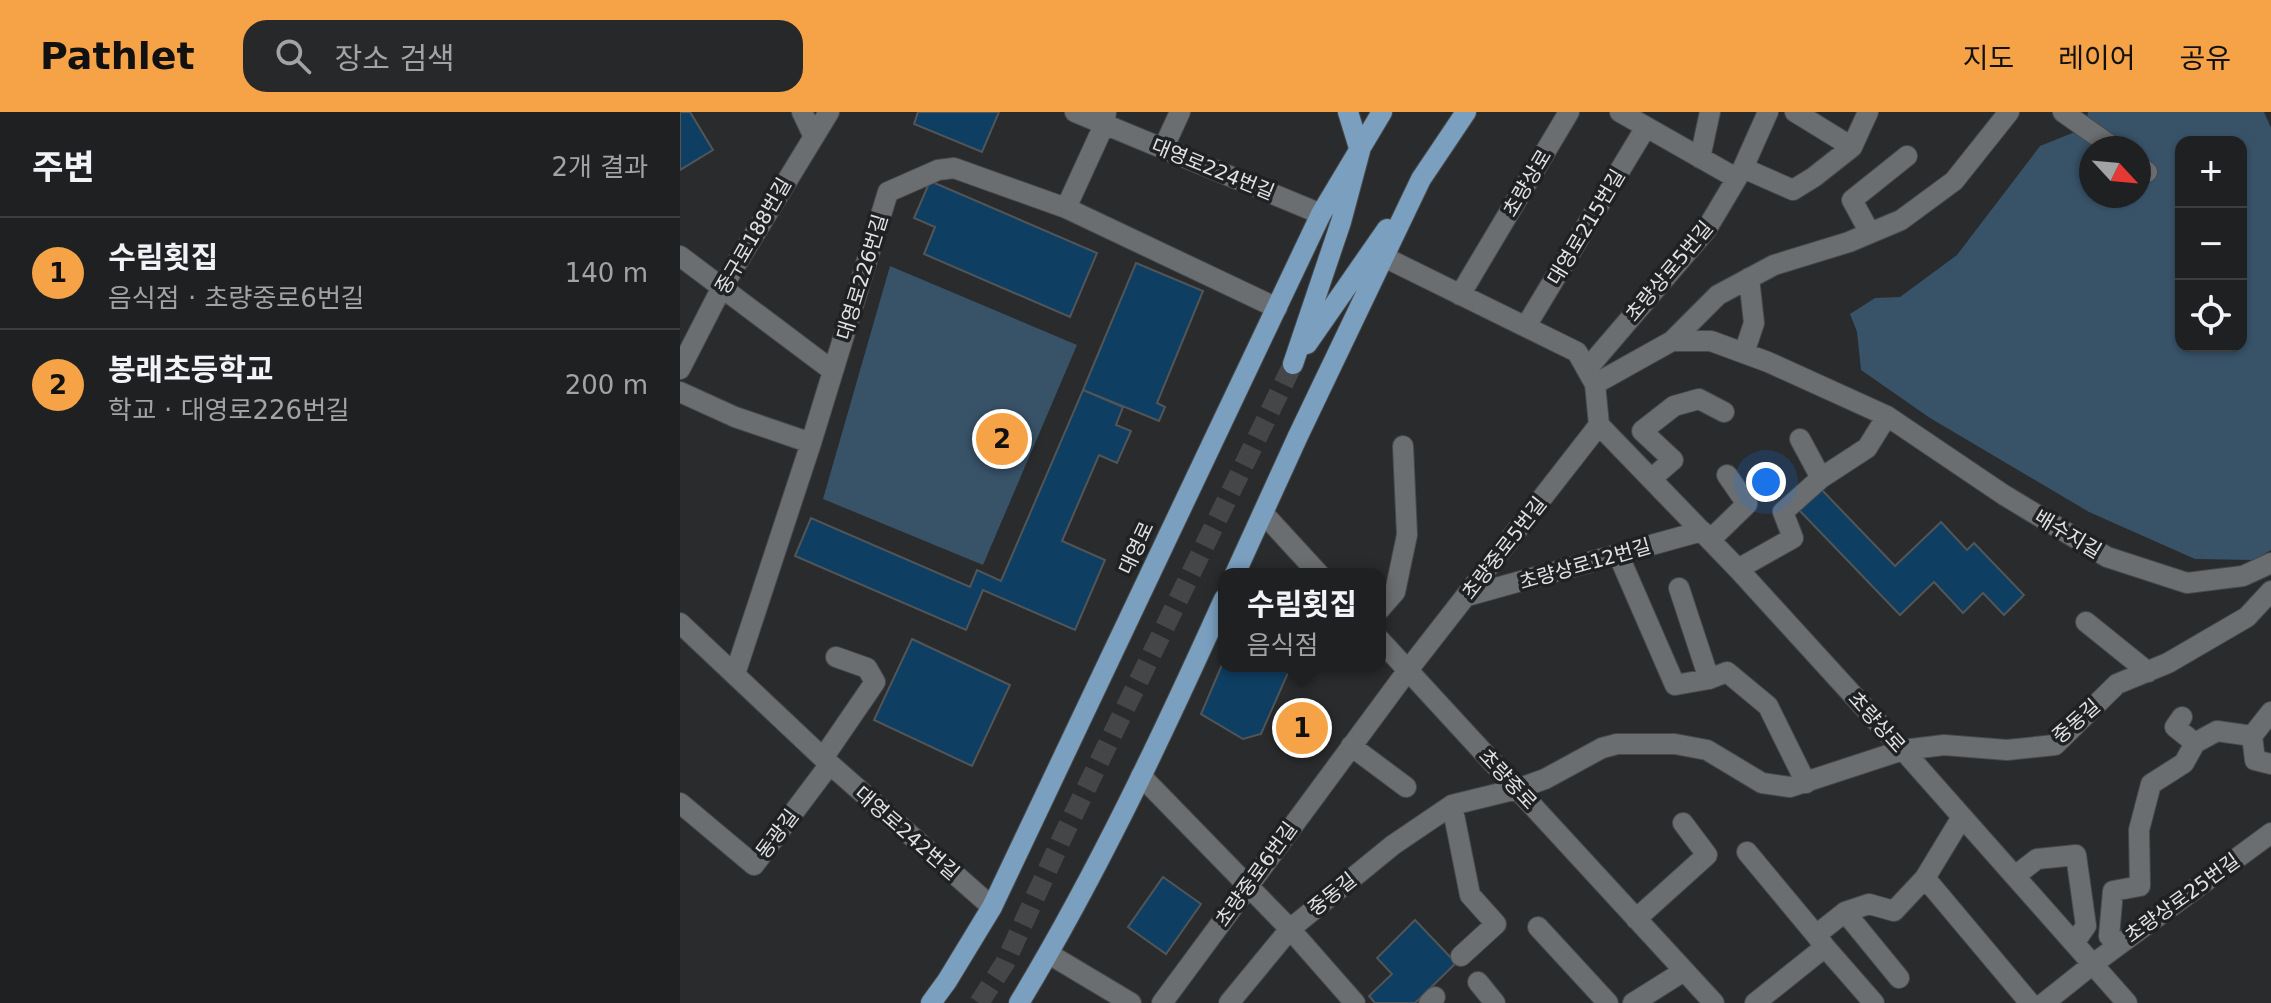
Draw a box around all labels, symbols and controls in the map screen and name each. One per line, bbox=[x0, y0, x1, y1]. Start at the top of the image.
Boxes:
search box bbox=[243, 20, 803, 92]
text: Pathlet bbox=[40, 34, 195, 78]
icon: search bbox=[271, 34, 315, 78]
text: 장소 검색 bbox=[335, 41, 455, 76]
text: 지도 bbox=[1963, 42, 2014, 75]
text: 레이어 bbox=[2058, 42, 2135, 75]
text: 공유 bbox=[2179, 42, 2231, 75]
street label: 대영로224번길 bbox=[1148, 133, 1278, 205]
north arrow bbox=[2079, 136, 2151, 208]
map controls bbox=[2175, 136, 2247, 352]
button: + bbox=[2175, 136, 2247, 208]
street label: 초량상로 bbox=[1498, 145, 1556, 221]
text: 주변 bbox=[32, 147, 95, 187]
text: 2개 결과 bbox=[551, 152, 648, 182]
street label: 대영로215번길 bbox=[1542, 165, 1630, 289]
street label: 중구로188번길 bbox=[710, 174, 796, 298]
button: − bbox=[2175, 208, 2247, 280]
street label: 대영로226번길 bbox=[831, 211, 893, 343]
street label: 초량상로5번길 bbox=[1620, 216, 1718, 326]
text: 수림횟집 bbox=[108, 240, 218, 275]
text: 1 bbox=[49, 258, 67, 288]
text: 140 m bbox=[565, 258, 648, 288]
button: locate bbox=[2175, 280, 2247, 352]
text: 음식점 · 초량중로6번길 bbox=[108, 283, 365, 313]
text: 봉래초등학교 bbox=[108, 352, 274, 387]
text: 2 bbox=[49, 370, 67, 400]
text: 200 m bbox=[565, 370, 648, 400]
text: 학교 · 대영로226번길 bbox=[108, 395, 350, 425]
pin: 2 bbox=[976, 409, 1028, 469]
your location bbox=[1746, 462, 1786, 502]
street label: 초량중로5번길 bbox=[1457, 492, 1551, 604]
street label: 배수지길 bbox=[2030, 505, 2106, 563]
street label: 대영로 bbox=[1113, 518, 1159, 578]
street label: 초량상로12번길 bbox=[1516, 534, 1654, 594]
popup bbox=[1218, 568, 1386, 672]
text: 수림횟집 bbox=[1247, 587, 1357, 622]
text: 음식점 bbox=[1247, 630, 1319, 660]
street label: 초량상로 bbox=[1843, 687, 1911, 757]
street label: 중동길 bbox=[2047, 694, 2105, 748]
pin: 1 bbox=[1276, 698, 1328, 758]
street label: 초량중로 bbox=[1474, 744, 1542, 814]
street label: 대영로242번길 bbox=[850, 781, 964, 885]
street label: 동광길 bbox=[751, 805, 803, 863]
street label: 초량중로6번길 bbox=[1210, 817, 1302, 931]
street label: 초량상로25번길 bbox=[2120, 848, 2244, 948]
street label: 중동길 bbox=[1303, 867, 1361, 921]

